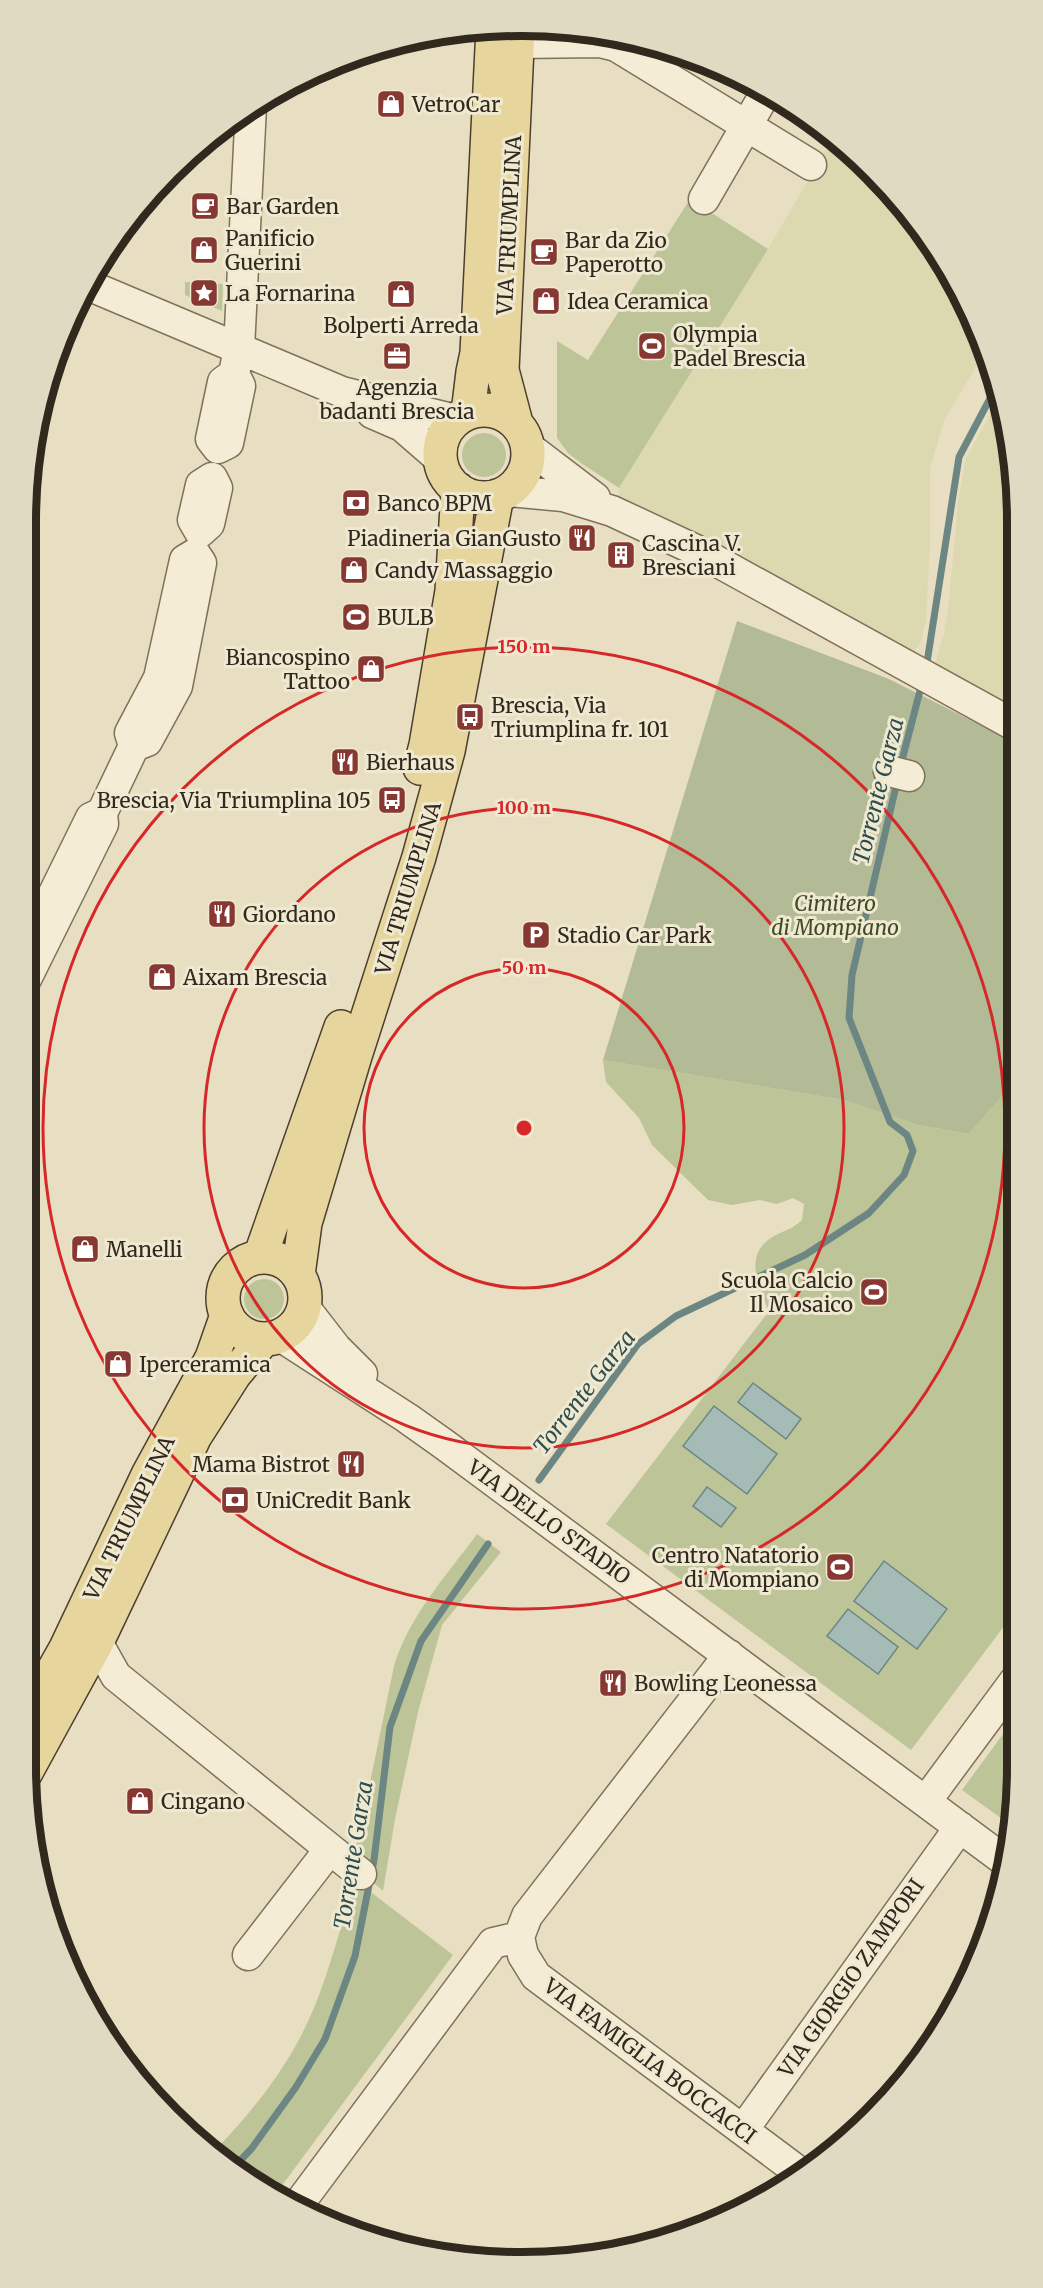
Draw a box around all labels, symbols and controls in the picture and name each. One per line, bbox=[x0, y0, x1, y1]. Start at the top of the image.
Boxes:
shop icon: VetroCar bbox=[375, 88, 407, 120]
place label: VetroCar bbox=[411, 91, 500, 118]
street label: VIA TRIUMPLINA bbox=[491, 134, 527, 316]
cafe icon: Bar Garden bbox=[189, 190, 221, 222]
place label: Bar Garden bbox=[226, 193, 339, 220]
place label: Panificio Guerini bbox=[225, 225, 315, 276]
place label: Bar da Zio Paperotto bbox=[565, 227, 667, 278]
shop icon: Panificio Guerini bbox=[188, 234, 220, 266]
cafe icon: Bar da Zio Paperotto bbox=[528, 236, 560, 268]
place icon: La Fornarina bbox=[188, 277, 220, 309]
shop icon: Bolperti Arreda bbox=[385, 278, 417, 310]
place label: La Fornarina bbox=[225, 280, 355, 307]
shop icon: Idea Ceramica bbox=[530, 285, 562, 317]
place label: Idea Ceramica bbox=[567, 288, 709, 315]
place label: Bolperti Arreda bbox=[323, 312, 479, 339]
place label: Olympia Padel Brescia bbox=[673, 321, 806, 372]
sports icon: Olympia Padel Brescia bbox=[636, 330, 668, 362]
office icon: Agenzia badanti Brescia bbox=[381, 340, 413, 372]
place label: Agenzia badanti Brescia bbox=[319, 374, 474, 425]
bank icon: Banco BPM bbox=[340, 487, 372, 519]
place label: Banco BPM bbox=[377, 490, 492, 517]
restaurant icon: Piadineria GianGusto bbox=[566, 522, 598, 554]
place label: Piadineria GianGusto bbox=[347, 525, 561, 552]
place label: Cascina V. Bresciani bbox=[642, 530, 742, 581]
building icon: Cascina V. Bresciani bbox=[605, 539, 637, 571]
shop icon: Candy Massaggio bbox=[338, 554, 370, 586]
place label: Candy Massaggio bbox=[375, 557, 553, 584]
sports icon: BULB bbox=[340, 601, 372, 633]
place label: BULB bbox=[377, 604, 433, 631]
text: 150 m bbox=[498, 635, 550, 658]
place label: Biancospino Tattoo bbox=[226, 644, 350, 695]
shop icon: Biancospino Tattoo bbox=[355, 653, 387, 685]
place label: Brescia, Via Triumplina fr. 101 bbox=[491, 692, 669, 743]
bus stop icon: Brescia, Via Triumplina fr. 101 bbox=[454, 701, 486, 733]
water label: Torrente Garza bbox=[846, 715, 910, 867]
restaurant icon: Bierhaus bbox=[329, 746, 361, 778]
place label: Bierhaus bbox=[366, 749, 455, 776]
bus stop icon: Brescia, Via Triumplina 105 bbox=[376, 784, 408, 816]
place label: Brescia, Via Triumplina 105 bbox=[97, 787, 371, 814]
text: 100 m bbox=[497, 796, 551, 819]
street label: VIA TRIUMPLINA bbox=[369, 798, 447, 979]
park label: Cimitero di Mompiano bbox=[771, 890, 899, 941]
restaurant icon: Giordano bbox=[206, 898, 238, 930]
place label: Giordano bbox=[243, 901, 336, 928]
parking icon: Stadio Car Park bbox=[520, 919, 552, 951]
place label: Stadio Car Park bbox=[557, 922, 713, 949]
text: 50 m bbox=[502, 956, 546, 979]
shop icon: Aixam Brescia bbox=[146, 961, 178, 993]
place label: Aixam Brescia bbox=[182, 964, 327, 991]
centre of rings bbox=[514, 1118, 534, 1138]
shop icon: Manelli bbox=[69, 1233, 101, 1265]
place label: Manelli bbox=[106, 1236, 183, 1263]
place label: Scuola Calcio Il Mosaico bbox=[721, 1267, 853, 1318]
sports icon: Scuola Calcio Il Mosaico bbox=[858, 1276, 890, 1308]
water label: Torrente Garza bbox=[527, 1324, 641, 1460]
shop icon: Iperceramica bbox=[102, 1348, 134, 1380]
place label: Iperceramica bbox=[139, 1351, 271, 1378]
street label: VIA TRIUMPLINA bbox=[77, 1431, 181, 1606]
restaurant icon: Mama Bistrot bbox=[335, 1448, 367, 1480]
place label: Mama Bistrot bbox=[192, 1451, 330, 1478]
street label: VIA DELLO STADIO bbox=[461, 1453, 636, 1590]
bank icon: UniCredit Bank bbox=[219, 1484, 251, 1516]
place label: UniCredit Bank bbox=[256, 1487, 412, 1514]
place label: Centro Natatorio di Mompiano bbox=[652, 1542, 819, 1593]
sports icon: Centro Natatorio di Mompiano bbox=[824, 1551, 856, 1583]
restaurant icon: Bowling Leonessa bbox=[597, 1667, 629, 1699]
place label: Bowling Leonessa bbox=[634, 1670, 817, 1697]
water label: Torrente Garza bbox=[327, 1779, 379, 1931]
shop icon: Cingano bbox=[124, 1785, 156, 1817]
place label: Cingano bbox=[161, 1788, 245, 1815]
street label: VIA GIORGIO ZAMPORI bbox=[771, 1873, 930, 2084]
street label: VIA FAMIGLIA BOCCACCI bbox=[537, 1972, 762, 2150]

